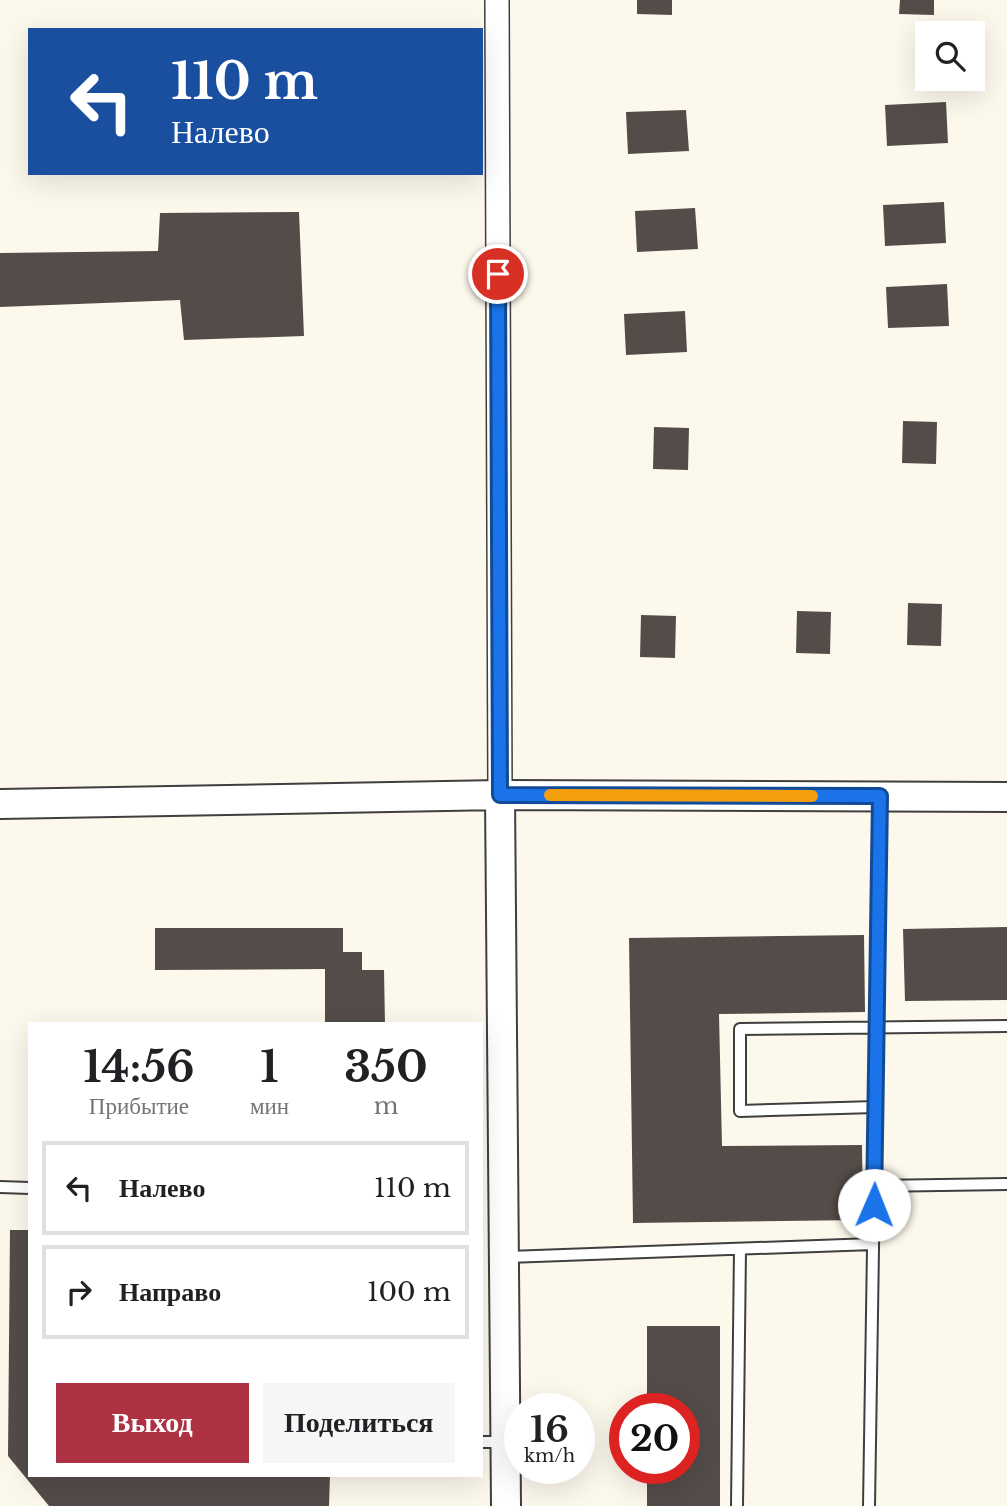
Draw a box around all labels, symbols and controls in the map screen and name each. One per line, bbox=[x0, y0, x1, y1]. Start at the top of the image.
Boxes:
map controls bbox=[915, 21, 985, 91]
button: search bbox=[915, 21, 985, 91]
text: 110 m bbox=[171, 51, 318, 112]
icon: left bbox=[56, 56, 147, 147]
text: Налево bbox=[171, 112, 270, 152]
pin bbox=[468, 244, 528, 304]
icon: arrive bbox=[479, 255, 517, 293]
text: 14:56 bbox=[83, 1041, 195, 1093]
text: 1 bbox=[260, 1041, 279, 1093]
text: 350 bbox=[344, 1041, 428, 1093]
text: Прибытие bbox=[89, 1092, 189, 1120]
text: мин bbox=[250, 1092, 289, 1120]
text: m bbox=[374, 1092, 398, 1120]
position arrow bbox=[837, 1168, 911, 1242]
icon: left bbox=[60, 1169, 98, 1207]
text: Налево bbox=[119, 1172, 205, 1204]
text: 110 m bbox=[374, 1172, 451, 1204]
icon: right bbox=[60, 1273, 98, 1311]
text: Направо bbox=[119, 1276, 221, 1308]
text: 100 m bbox=[367, 1276, 451, 1308]
button: Выход bbox=[56, 1383, 249, 1463]
button: Поделиться bbox=[263, 1383, 455, 1463]
speed limit sign: 20 bbox=[609, 1393, 700, 1484]
text: 16 bbox=[530, 1408, 569, 1451]
text: km/h bbox=[524, 1445, 575, 1467]

